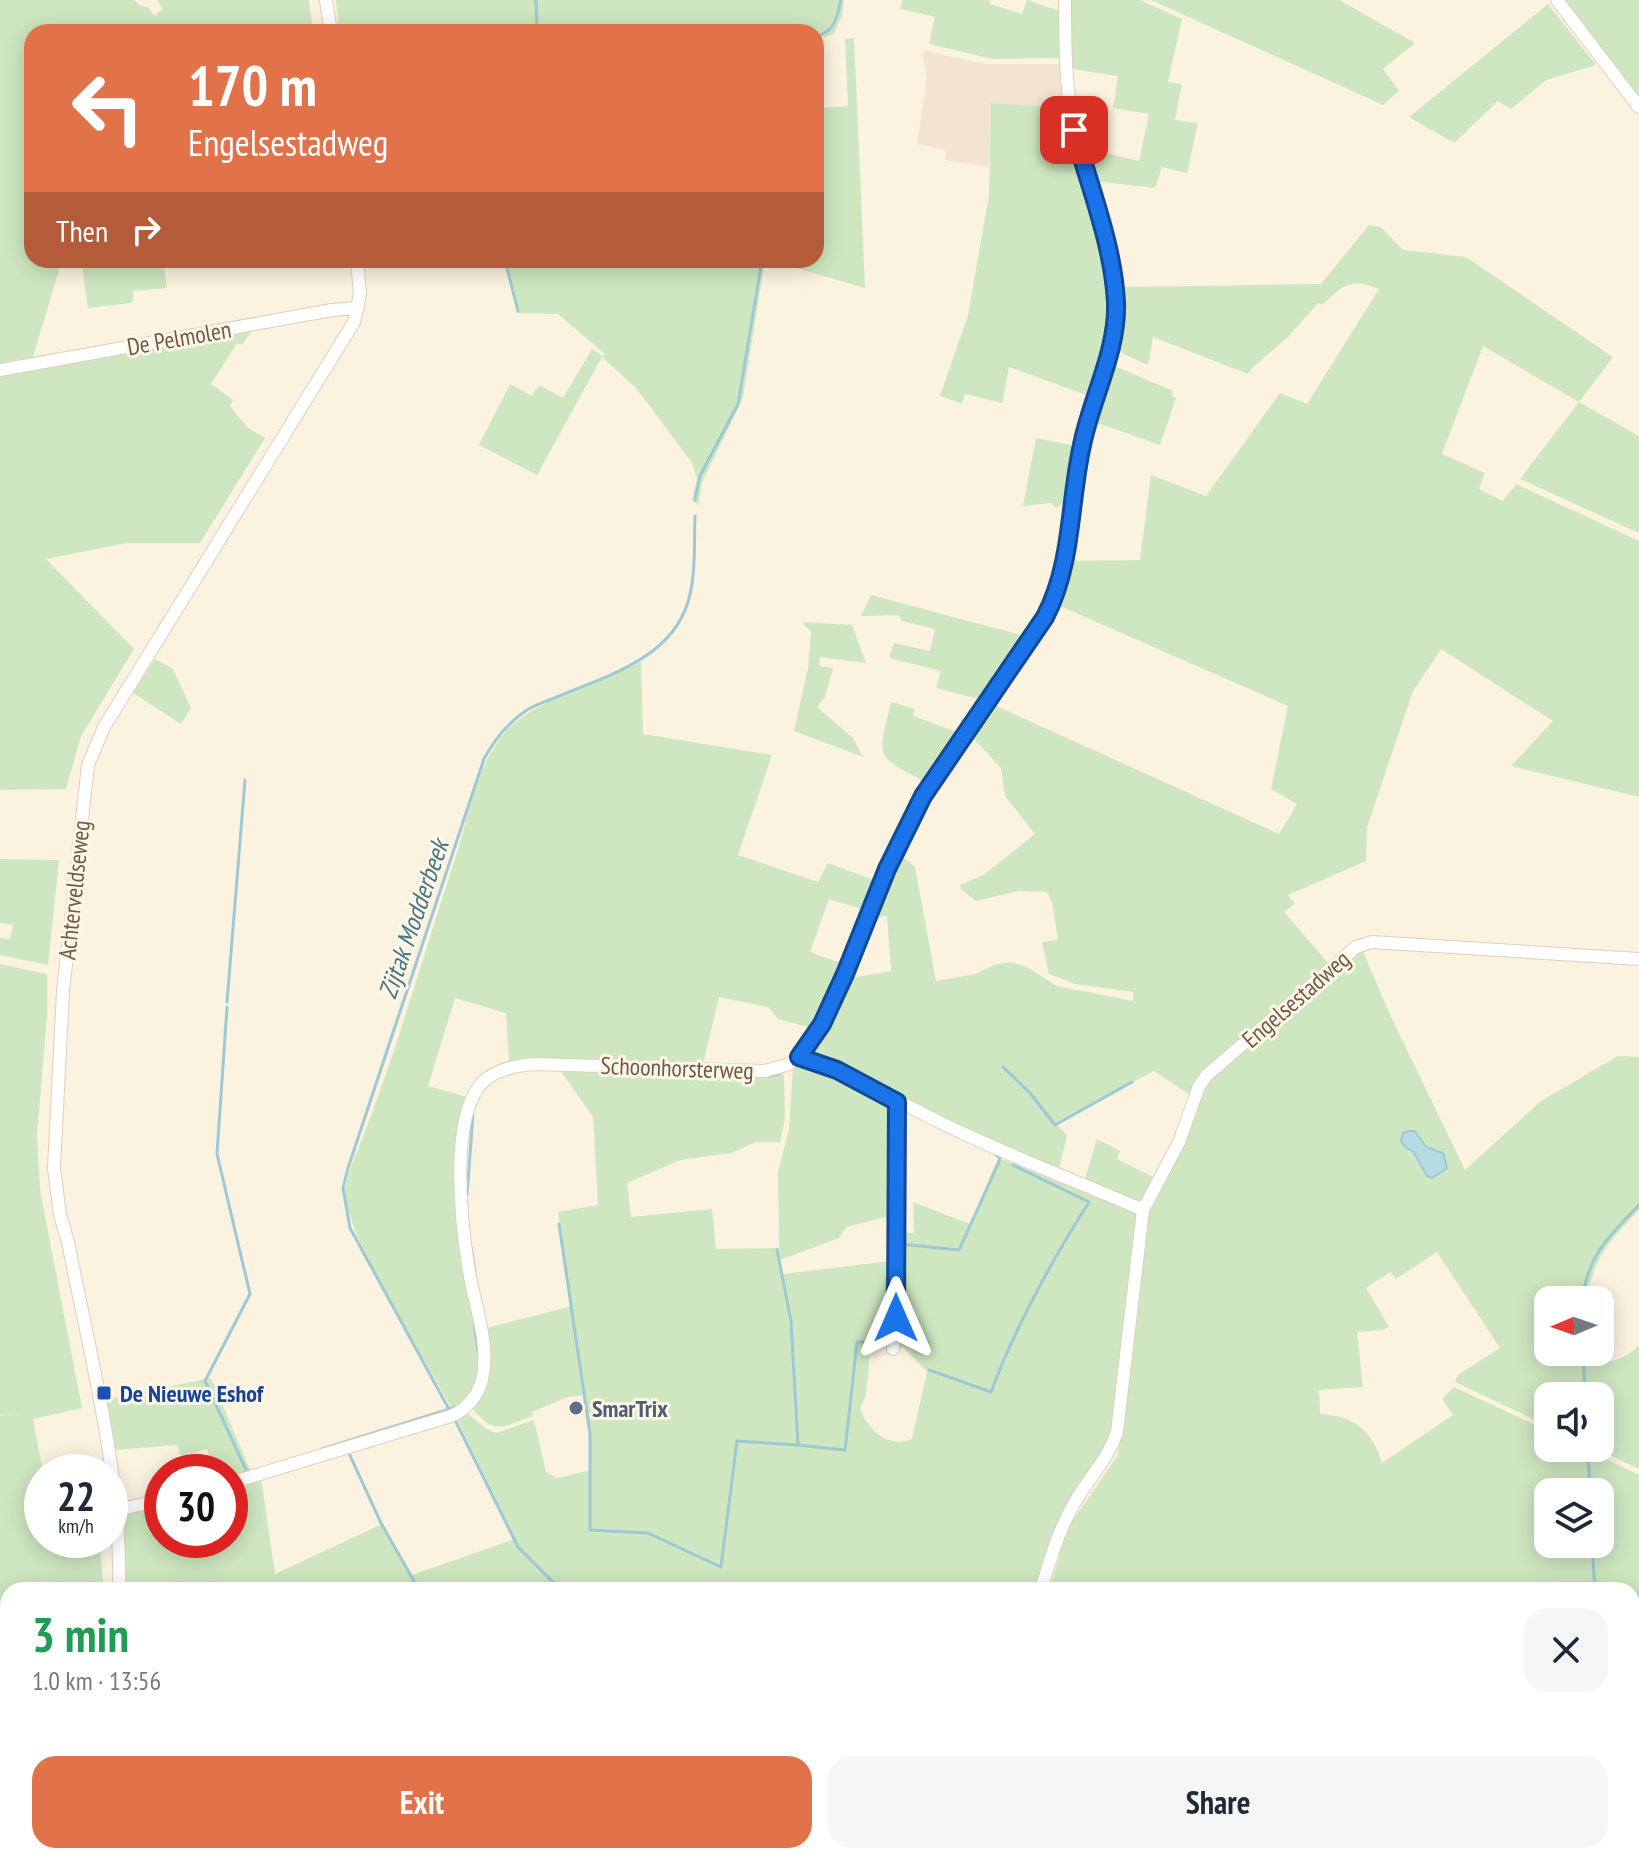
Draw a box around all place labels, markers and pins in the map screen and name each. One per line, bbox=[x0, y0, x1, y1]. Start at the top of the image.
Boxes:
pin bbox=[1040, 96, 1108, 164]
place label: De Nieuwe Eshof bbox=[120, 1378, 265, 1409]
marker: De Nieuwe Eshof bbox=[95, 1384, 113, 1402]
place label: SmarTrix bbox=[592, 1393, 668, 1424]
marker: SmarTrix bbox=[567, 1399, 585, 1417]

